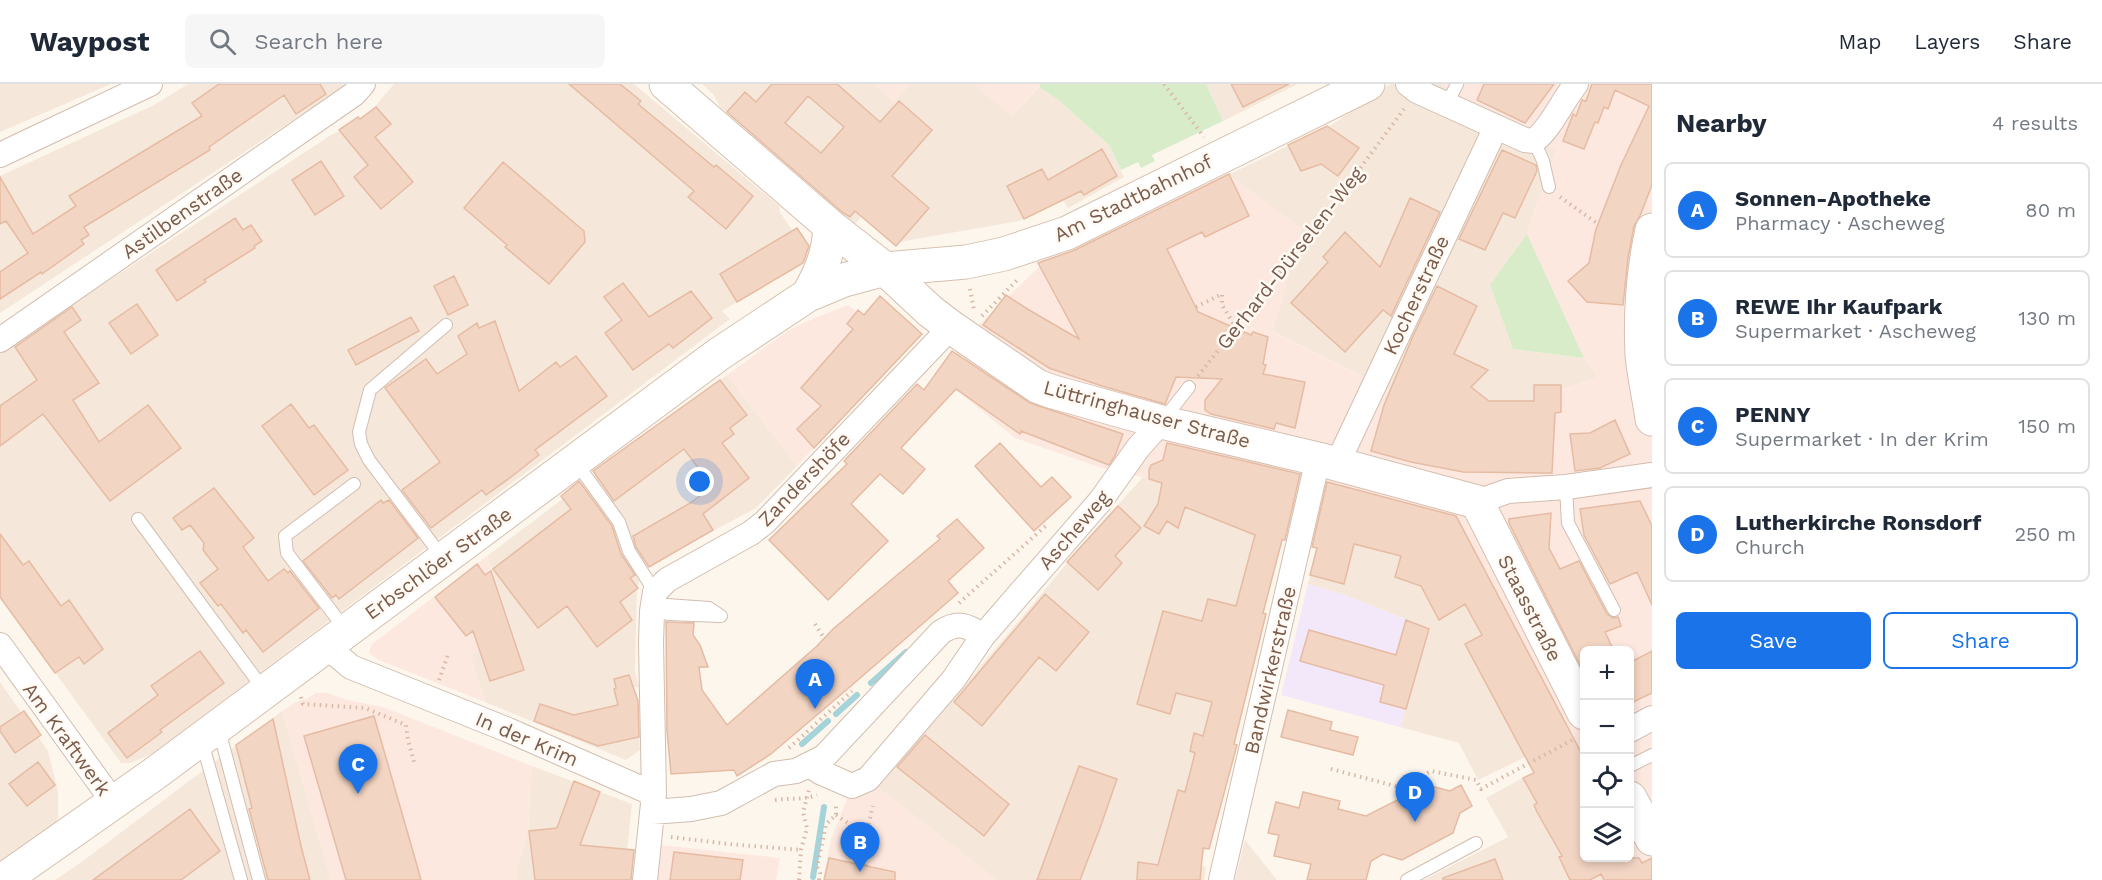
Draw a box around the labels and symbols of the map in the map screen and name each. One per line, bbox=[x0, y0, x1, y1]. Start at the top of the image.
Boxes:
street label: Am Stadtbahnhof bbox=[1050, 149, 1216, 247]
street label: Astilbenstraße bbox=[117, 162, 247, 264]
street label: Gerhard-Dürselen-Weg bbox=[1211, 162, 1369, 354]
street label: Kocherstraße bbox=[1378, 231, 1454, 359]
street label: Lüttringhauser Straße bbox=[1041, 375, 1253, 453]
street label: Zandershöfe bbox=[753, 427, 855, 531]
your location bbox=[685, 467, 714, 496]
street label: Ascheweg bbox=[1033, 485, 1115, 575]
street label: Erbschlöer Straße bbox=[360, 502, 516, 624]
street label: Staasstraße bbox=[1493, 551, 1567, 665]
street label: Bandwirkerstraße bbox=[1239, 584, 1301, 756]
pin: A bbox=[796, 660, 834, 709]
street label: Am Kraftwerk bbox=[18, 678, 116, 800]
street label: In der Krim bbox=[472, 707, 582, 771]
pin: C bbox=[338, 744, 378, 794]
pin: D bbox=[1396, 772, 1434, 822]
pin: B bbox=[840, 822, 880, 872]

